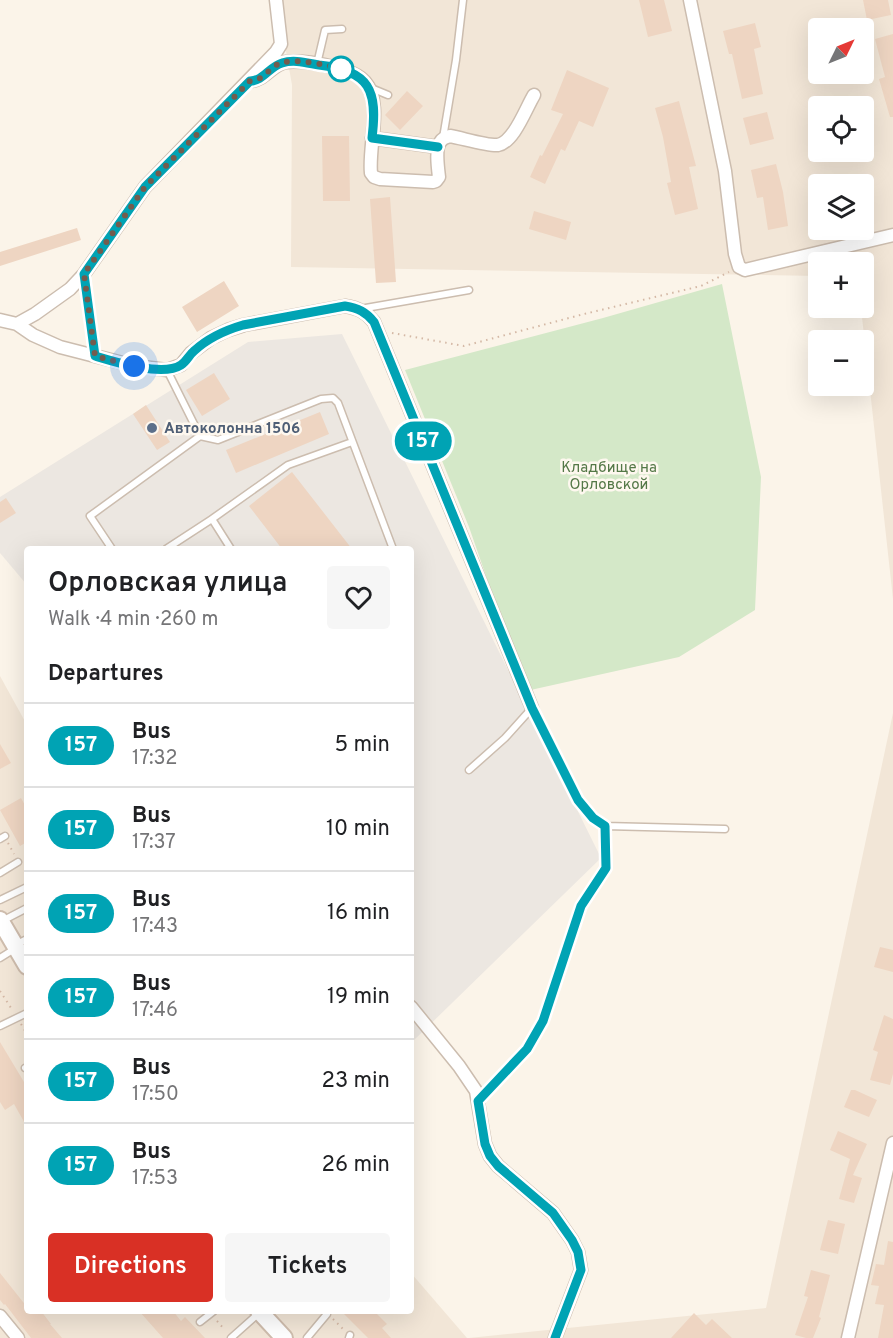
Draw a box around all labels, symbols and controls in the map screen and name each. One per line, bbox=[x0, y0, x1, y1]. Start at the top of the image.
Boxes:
north arrow bbox=[808, 18, 874, 84]
map controls bbox=[808, 18, 874, 396]
unlabelled marker bbox=[328, 56, 354, 82]
button: locate bbox=[808, 96, 874, 162]
button: layers bbox=[808, 174, 874, 240]
button: + bbox=[808, 252, 874, 318]
button: − bbox=[808, 330, 874, 396]
your location bbox=[119, 351, 149, 381]
place label: Автоколонна 1506 bbox=[164, 420, 300, 439]
marker: Автоколонна 1506 bbox=[145, 421, 159, 435]
line badge: 157 bbox=[388, 422, 458, 460]
text: 157 bbox=[407, 428, 439, 455]
park label: Кладбище на Орловской bbox=[561, 459, 657, 495]
text: Орловская улица bbox=[48, 566, 287, 602]
button: heart bbox=[327, 566, 390, 629]
text: Walk · 4 min · 260 m bbox=[48, 607, 219, 633]
text: Departures bbox=[48, 661, 164, 688]
text: Bus bbox=[132, 719, 171, 746]
text: 157 bbox=[65, 732, 97, 759]
text: 5 min bbox=[335, 732, 390, 759]
text: 17:32 bbox=[132, 746, 177, 772]
text: Bus bbox=[132, 803, 171, 830]
text: 157 bbox=[65, 816, 97, 843]
text: 10 min bbox=[326, 816, 390, 843]
text: 17:37 bbox=[132, 830, 176, 856]
text: Bus bbox=[132, 887, 171, 914]
text: 157 bbox=[65, 900, 97, 927]
text: 16 min bbox=[327, 900, 390, 927]
text: 17:43 bbox=[132, 914, 178, 940]
text: Bus bbox=[132, 971, 171, 998]
text: 157 bbox=[65, 984, 97, 1011]
text: 19 min bbox=[327, 984, 390, 1011]
text: 17:46 bbox=[132, 998, 178, 1024]
text: Bus bbox=[132, 1055, 171, 1082]
text: 157 bbox=[65, 1068, 97, 1095]
text: 23 min bbox=[322, 1068, 390, 1095]
text: 17:50 bbox=[132, 1082, 179, 1108]
text: Bus bbox=[132, 1139, 171, 1166]
text: 157 bbox=[65, 1152, 97, 1179]
text: 26 min bbox=[322, 1152, 390, 1179]
text: 17:53 bbox=[132, 1166, 178, 1192]
button: Directions bbox=[48, 1233, 213, 1302]
button: Tickets bbox=[225, 1233, 390, 1302]

